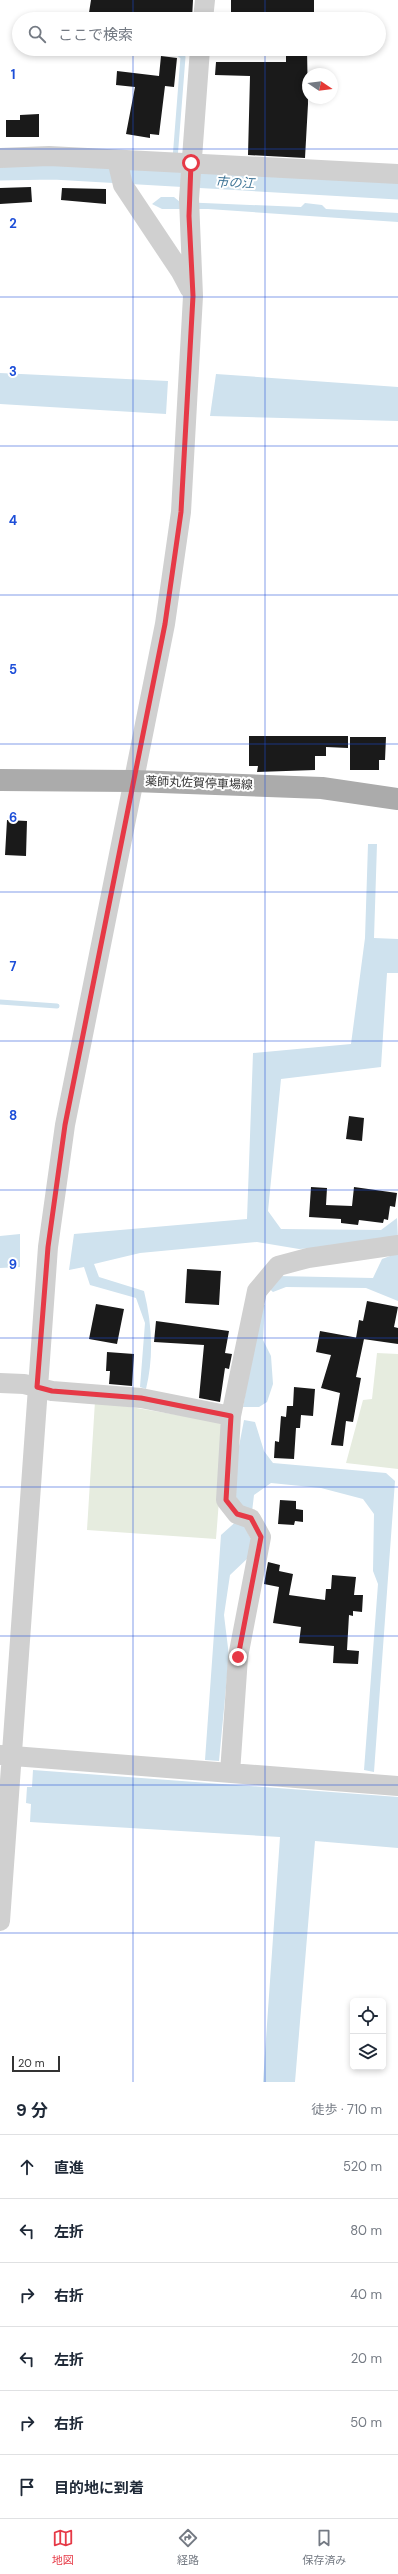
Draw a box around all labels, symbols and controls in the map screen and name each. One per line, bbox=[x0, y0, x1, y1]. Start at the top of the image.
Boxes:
search box bbox=[12, 12, 386, 56]
icon: search bbox=[26, 23, 48, 45]
text: ここで検索 bbox=[58, 25, 133, 45]
text: 1 bbox=[11, 66, 15, 83]
north arrow bbox=[302, 68, 338, 104]
route start bbox=[182, 154, 200, 172]
water label: 市の江 bbox=[215, 173, 257, 192]
text: 2 bbox=[9, 215, 17, 232]
text: 3 bbox=[9, 363, 17, 380]
text: 4 bbox=[9, 512, 17, 529]
text: 5 bbox=[9, 661, 17, 678]
street label: 薬師丸佐賀停車場線 bbox=[145, 773, 253, 793]
text: 6 bbox=[9, 809, 17, 826]
text: 7 bbox=[10, 958, 17, 975]
text: 8 bbox=[9, 1107, 17, 1124]
text: 9 bbox=[9, 1256, 17, 1273]
route end bbox=[229, 1648, 247, 1666]
map controls bbox=[350, 1998, 386, 2070]
button: locate bbox=[350, 1998, 386, 2034]
button: layers bbox=[350, 2034, 386, 2070]
scale bar bbox=[12, 2054, 60, 2073]
text: 20 m bbox=[18, 2056, 44, 2070]
text: 9 分 bbox=[16, 2099, 48, 2121]
text: 徒歩 · 710 m bbox=[312, 2101, 382, 2118]
icon: ahead bbox=[16, 2156, 38, 2178]
text: 直進 bbox=[54, 2158, 84, 2178]
text: 520 m bbox=[343, 2158, 382, 2175]
icon: left bbox=[16, 2220, 38, 2242]
text: 左折 bbox=[54, 2222, 84, 2242]
text: 80 m bbox=[350, 2222, 382, 2239]
icon: right bbox=[16, 2284, 38, 2306]
text: 右折 bbox=[54, 2286, 84, 2306]
text: 40 m bbox=[350, 2286, 382, 2303]
icon: left bbox=[16, 2348, 38, 2370]
text: 左折 bbox=[54, 2350, 84, 2370]
text: 20 m bbox=[351, 2350, 382, 2367]
icon: right bbox=[16, 2412, 38, 2434]
text: 右折 bbox=[54, 2414, 84, 2434]
text: 50 m bbox=[350, 2414, 382, 2431]
icon: arrive bbox=[16, 2476, 38, 2498]
text: 目的地に到着 bbox=[54, 2478, 144, 2498]
tab: 地図 bbox=[52, 2527, 74, 2567]
tab: 経路 bbox=[177, 2527, 199, 2567]
tab: 保存済み bbox=[302, 2527, 346, 2567]

